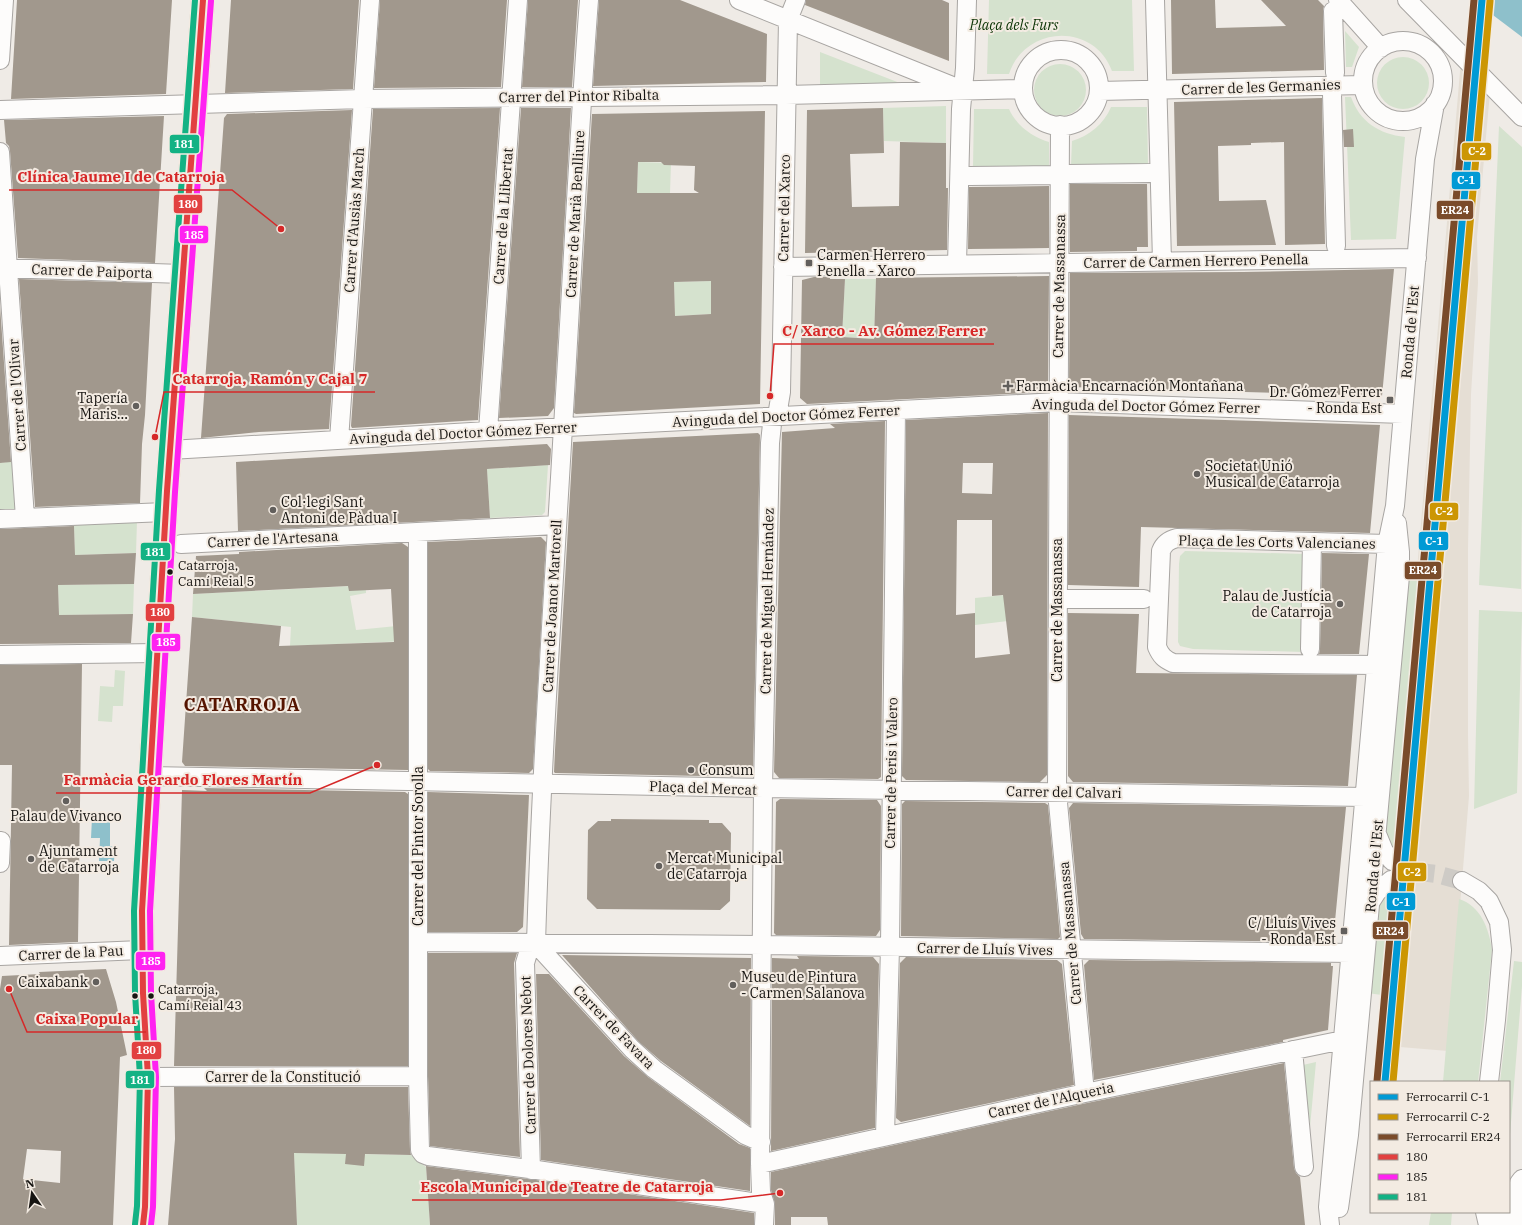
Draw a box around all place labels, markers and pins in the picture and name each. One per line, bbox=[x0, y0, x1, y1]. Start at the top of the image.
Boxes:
callout: Clínica Jaume I de Catarroja bbox=[9, 163, 232, 190]
place label: Carmen Herrero Penella - Xarco bbox=[817, 246, 925, 280]
marker: Carmen Herrero Penella - Xarco bbox=[804, 258, 814, 268]
callout: C/ Xarco - Av. Gómez Ferrer bbox=[774, 317, 994, 344]
callout: Catarroja, Ramón y Cajal 7 bbox=[164, 365, 375, 392]
place label: Farmàcia Encarnación Montañana bbox=[1016, 377, 1244, 395]
marker: Farmàcia Encarnación Montañana bbox=[1003, 381, 1013, 391]
place label: Dr. Gómez Ferrer - Ronda Est bbox=[1269, 383, 1383, 417]
place label: Tapería Maris... bbox=[77, 389, 128, 423]
marker: Dr. Gómez Ferrer - Ronda Est bbox=[1385, 395, 1395, 405]
marker: Tapería Maris... bbox=[131, 401, 141, 411]
place label: Societat Unió Musical de Catarroja bbox=[1205, 457, 1340, 491]
marker: Societat Unió Musical de Catarroja bbox=[1192, 469, 1202, 479]
place label: Col·legi Sant Antoni de Pàdua I bbox=[281, 493, 398, 527]
marker: Col·legi Sant Antoni de Pàdua I bbox=[268, 505, 278, 515]
place label: Catarroja, Camí Reial 5 bbox=[178, 557, 254, 590]
marker: Catarroja, Camí Reial 5 bbox=[165, 567, 175, 577]
place label: Palau de Justícia de Catarroja bbox=[1223, 587, 1332, 621]
marker: Palau de Justícia de Catarroja bbox=[1335, 599, 1345, 609]
place label: Consum bbox=[699, 761, 754, 779]
marker: Consum bbox=[686, 765, 696, 775]
callout: Farmàcia Gerardo Flores Martín bbox=[56, 766, 310, 793]
marker: Palau de Vivanco bbox=[61, 796, 71, 806]
place label: Palau de Vivanco bbox=[10, 807, 122, 825]
place label: Ajuntament de Catarroja bbox=[39, 842, 120, 876]
place label: Mercat Municipal de Catarroja bbox=[667, 849, 782, 883]
marker: Ajuntament de Catarroja bbox=[26, 854, 36, 864]
marker: Mercat Municipal de Catarroja bbox=[654, 861, 664, 871]
place label: C/ Lluís Vives - Ronda Est bbox=[1248, 914, 1336, 948]
marker: C/ Lluís Vives - Ronda Est bbox=[1339, 926, 1349, 936]
place label: Museu de Pintura - Carmen Salanova bbox=[741, 968, 865, 1002]
place label: Caixabank bbox=[18, 973, 89, 991]
marker: Caixabank bbox=[91, 977, 101, 987]
marker: Museu de Pintura - Carmen Salanova bbox=[728, 980, 738, 990]
place label: Catarroja, Camí Reial 43 bbox=[158, 981, 242, 1014]
unlabelled marker bbox=[130, 991, 140, 1001]
marker: Catarroja, Camí Reial 43 bbox=[146, 991, 156, 1001]
callout: Caixa Popular bbox=[27, 1005, 146, 1032]
callout: Escola Municipal de Teatre de Catarroja bbox=[412, 1173, 721, 1200]

